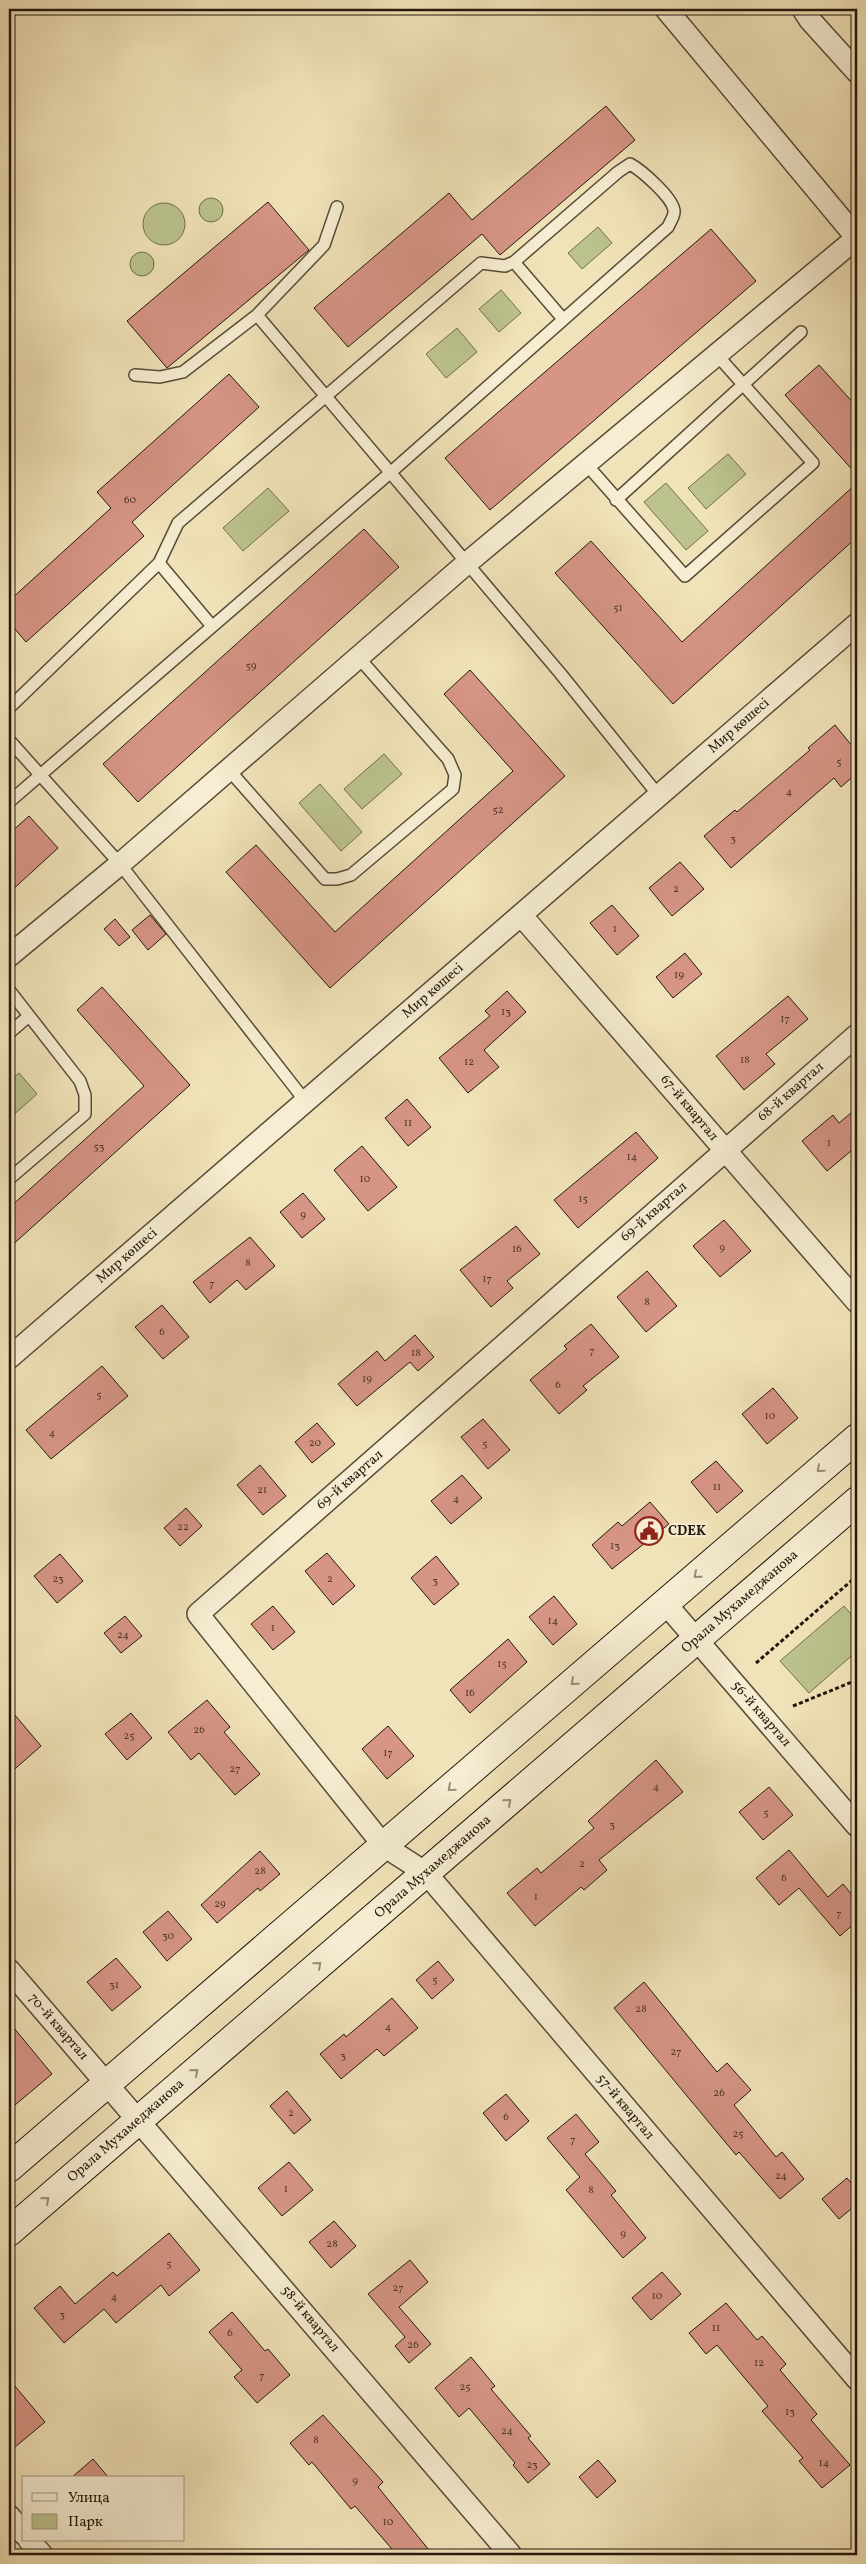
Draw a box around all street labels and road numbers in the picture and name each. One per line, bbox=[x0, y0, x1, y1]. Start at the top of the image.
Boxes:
street label: Мир көшесі bbox=[704, 694, 774, 758]
street label: Мир көшесі bbox=[398, 959, 468, 1023]
street label: 68-й квартал bbox=[754, 1058, 828, 1126]
street label: 67-й квартал bbox=[656, 1071, 723, 1145]
street label: 69-й квартал bbox=[617, 1177, 692, 1246]
street label: Мир көшесі bbox=[92, 1224, 162, 1288]
street label: 69-й квартал bbox=[313, 1445, 388, 1514]
street label: Орала Мухамеджанова bbox=[677, 1546, 803, 1658]
street label: 56-й квартал bbox=[727, 1677, 795, 1751]
street label: Орала Мухамеджанова bbox=[370, 1811, 496, 1923]
street label: 70-й квартал bbox=[24, 1989, 93, 2065]
street label: 57-й квартал bbox=[592, 2070, 658, 2144]
street label: Орала Мухамеджанова bbox=[63, 2075, 189, 2187]
street label: 58-й квартал bbox=[276, 2282, 344, 2357]

